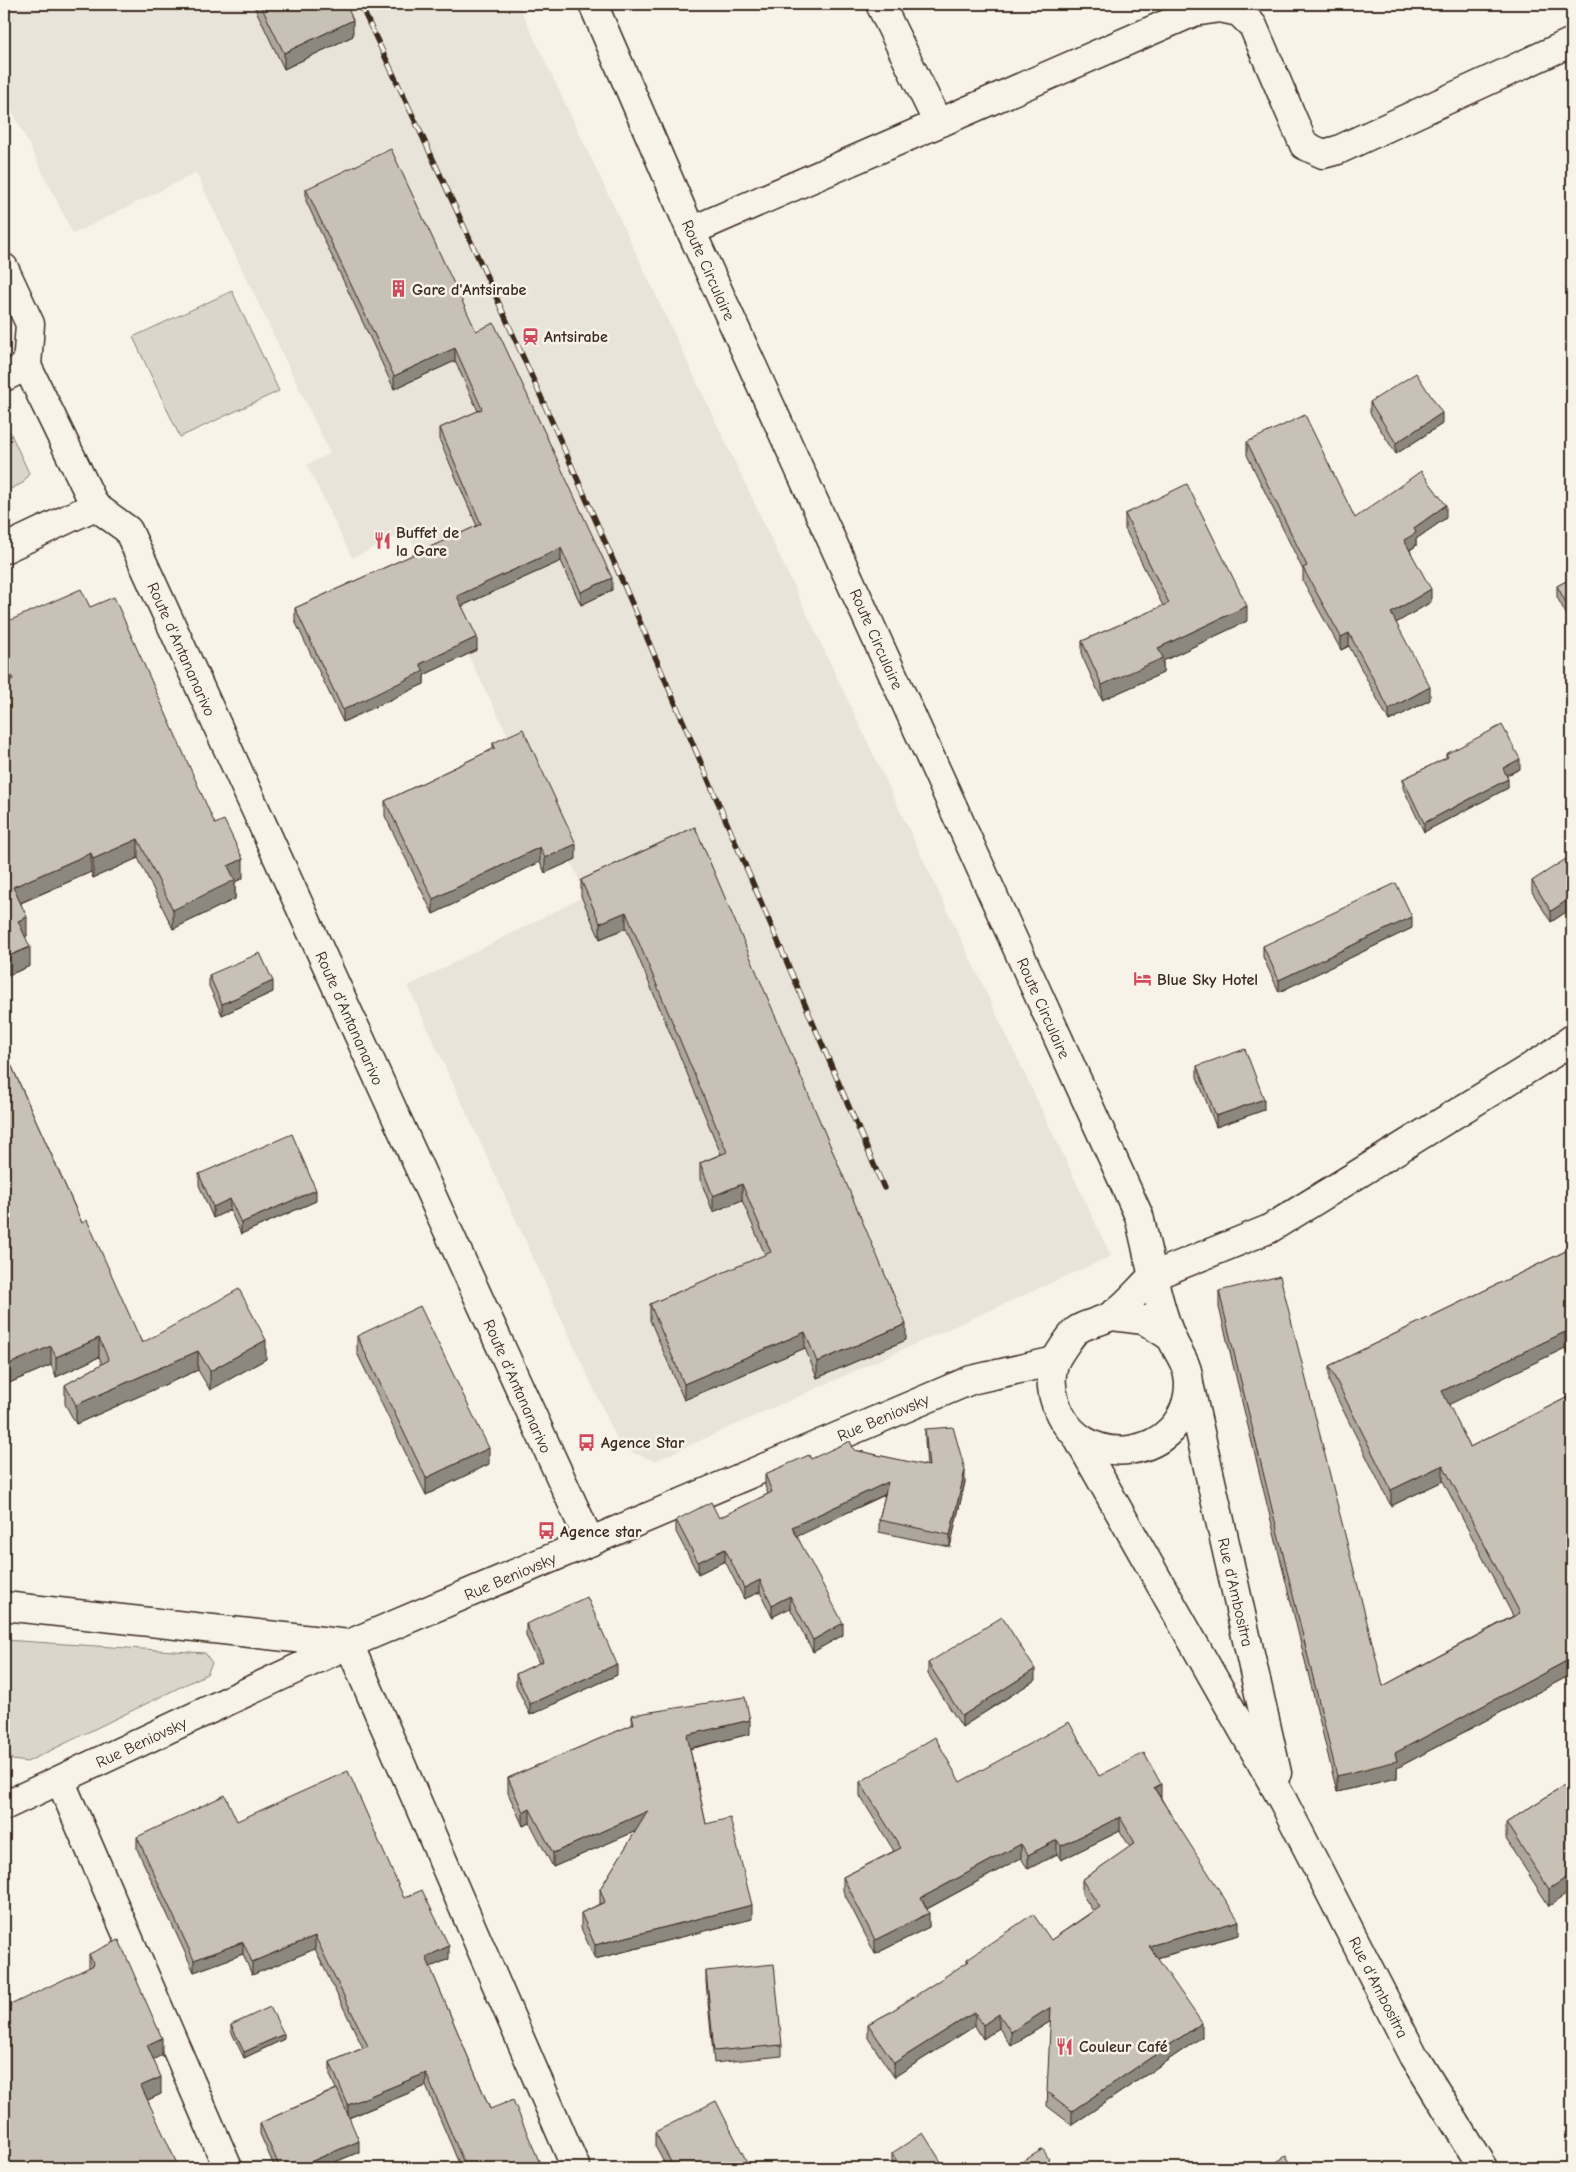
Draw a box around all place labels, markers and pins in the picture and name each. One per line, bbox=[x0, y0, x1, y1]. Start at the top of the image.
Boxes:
building icon: Gare d'Antsirabe bbox=[388, 279, 408, 299]
place label: Gare d'Antsirabe bbox=[412, 281, 527, 299]
station icon: Antsirabe bbox=[520, 326, 540, 346]
place label: Antsirabe bbox=[544, 328, 608, 346]
place label: Buffet de la Gare bbox=[396, 524, 459, 560]
restaurant icon: Buffet de la Gare bbox=[372, 531, 392, 551]
hotel icon: Blue Sky Hotel bbox=[1133, 969, 1153, 989]
place label: Blue Sky Hotel bbox=[1157, 971, 1258, 989]
bus stop icon: Agence Star bbox=[577, 1432, 597, 1452]
place label: Agence Star bbox=[601, 1434, 685, 1452]
bus stop icon: Agence star bbox=[536, 1521, 556, 1541]
place label: Agence star bbox=[560, 1523, 642, 1541]
restaurant icon: Couleur Café bbox=[1055, 2036, 1075, 2056]
place label: Couleur Café bbox=[1079, 2038, 1168, 2056]

